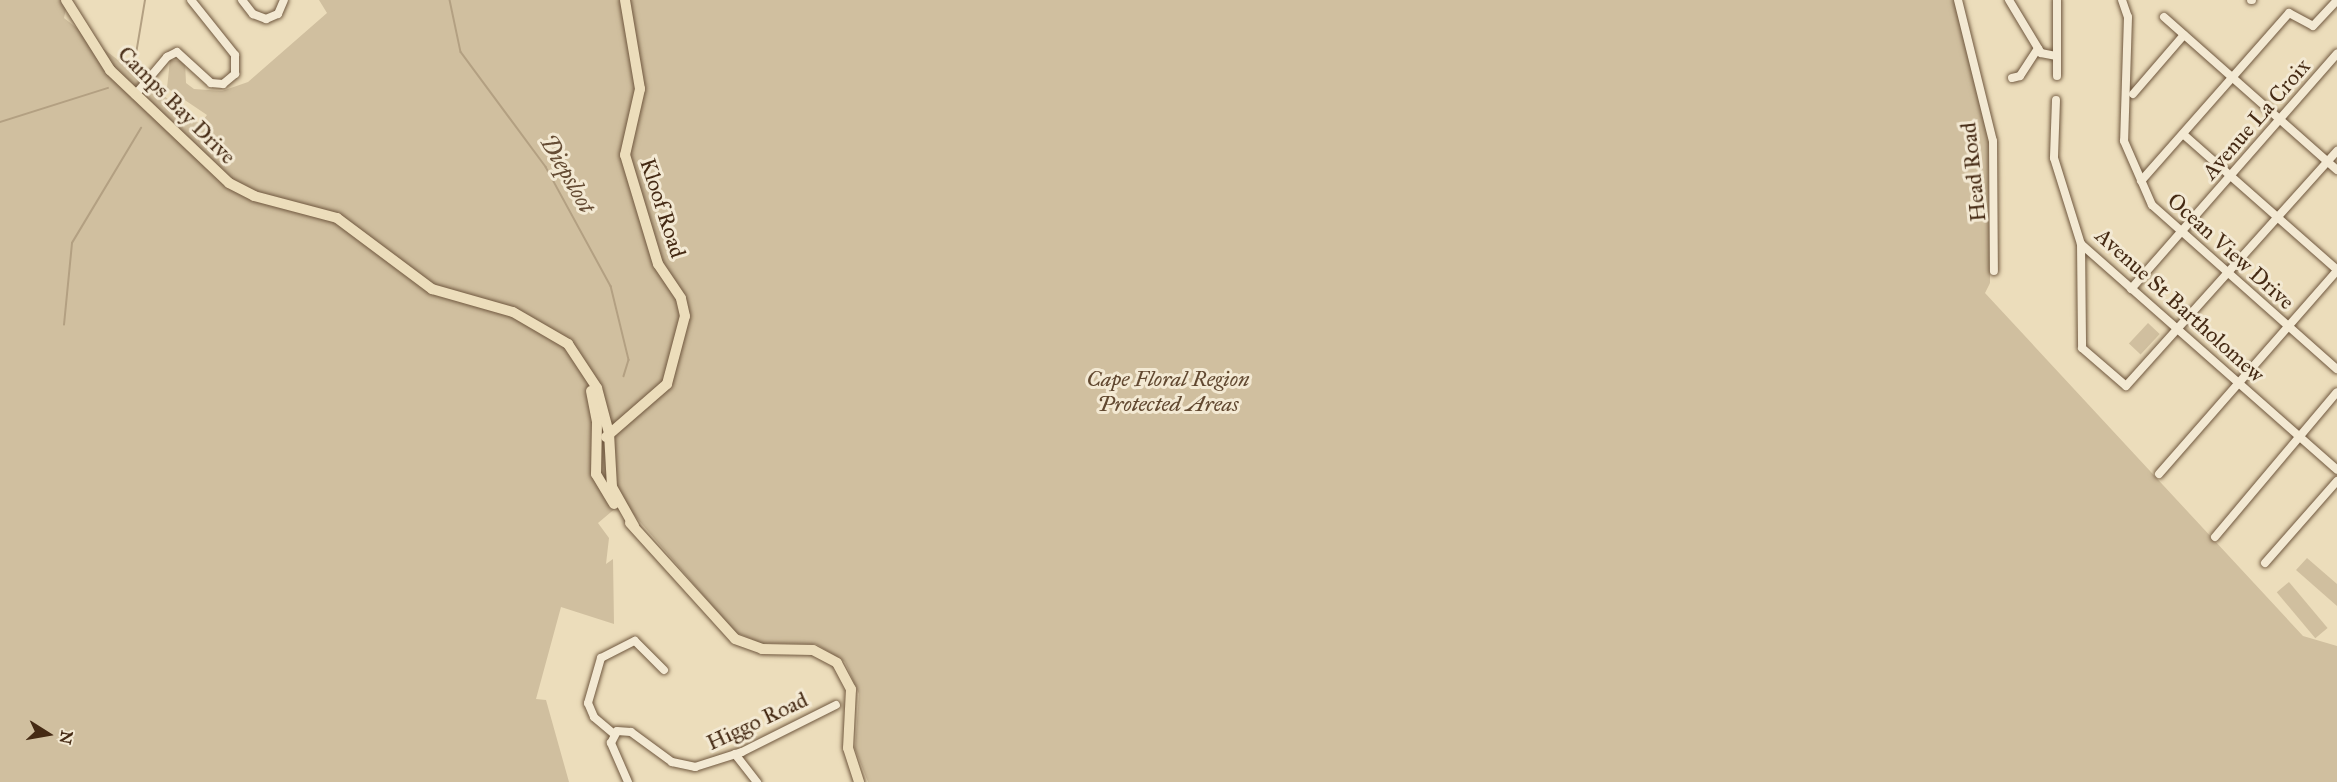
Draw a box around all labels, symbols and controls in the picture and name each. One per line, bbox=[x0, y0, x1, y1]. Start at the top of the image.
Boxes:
street label: Camps Bay Drive bbox=[113, 41, 241, 169]
street label: Avenue La Croix bbox=[2196, 53, 2316, 185]
street label: Head Road bbox=[1955, 121, 1991, 223]
water label: Diepsloot bbox=[533, 129, 601, 219]
street label: Kloof Road bbox=[635, 155, 691, 261]
street label: Ocean View Drive bbox=[2162, 187, 2300, 315]
street label: Avenue St Bartholomew bbox=[2090, 222, 2270, 388]
park label: Cape Floral Region Protected Areas bbox=[1086, 365, 1250, 416]
street label: Higgo Road bbox=[702, 686, 812, 756]
north arrow bbox=[18, 704, 78, 764]
text: N bbox=[56, 729, 77, 746]

